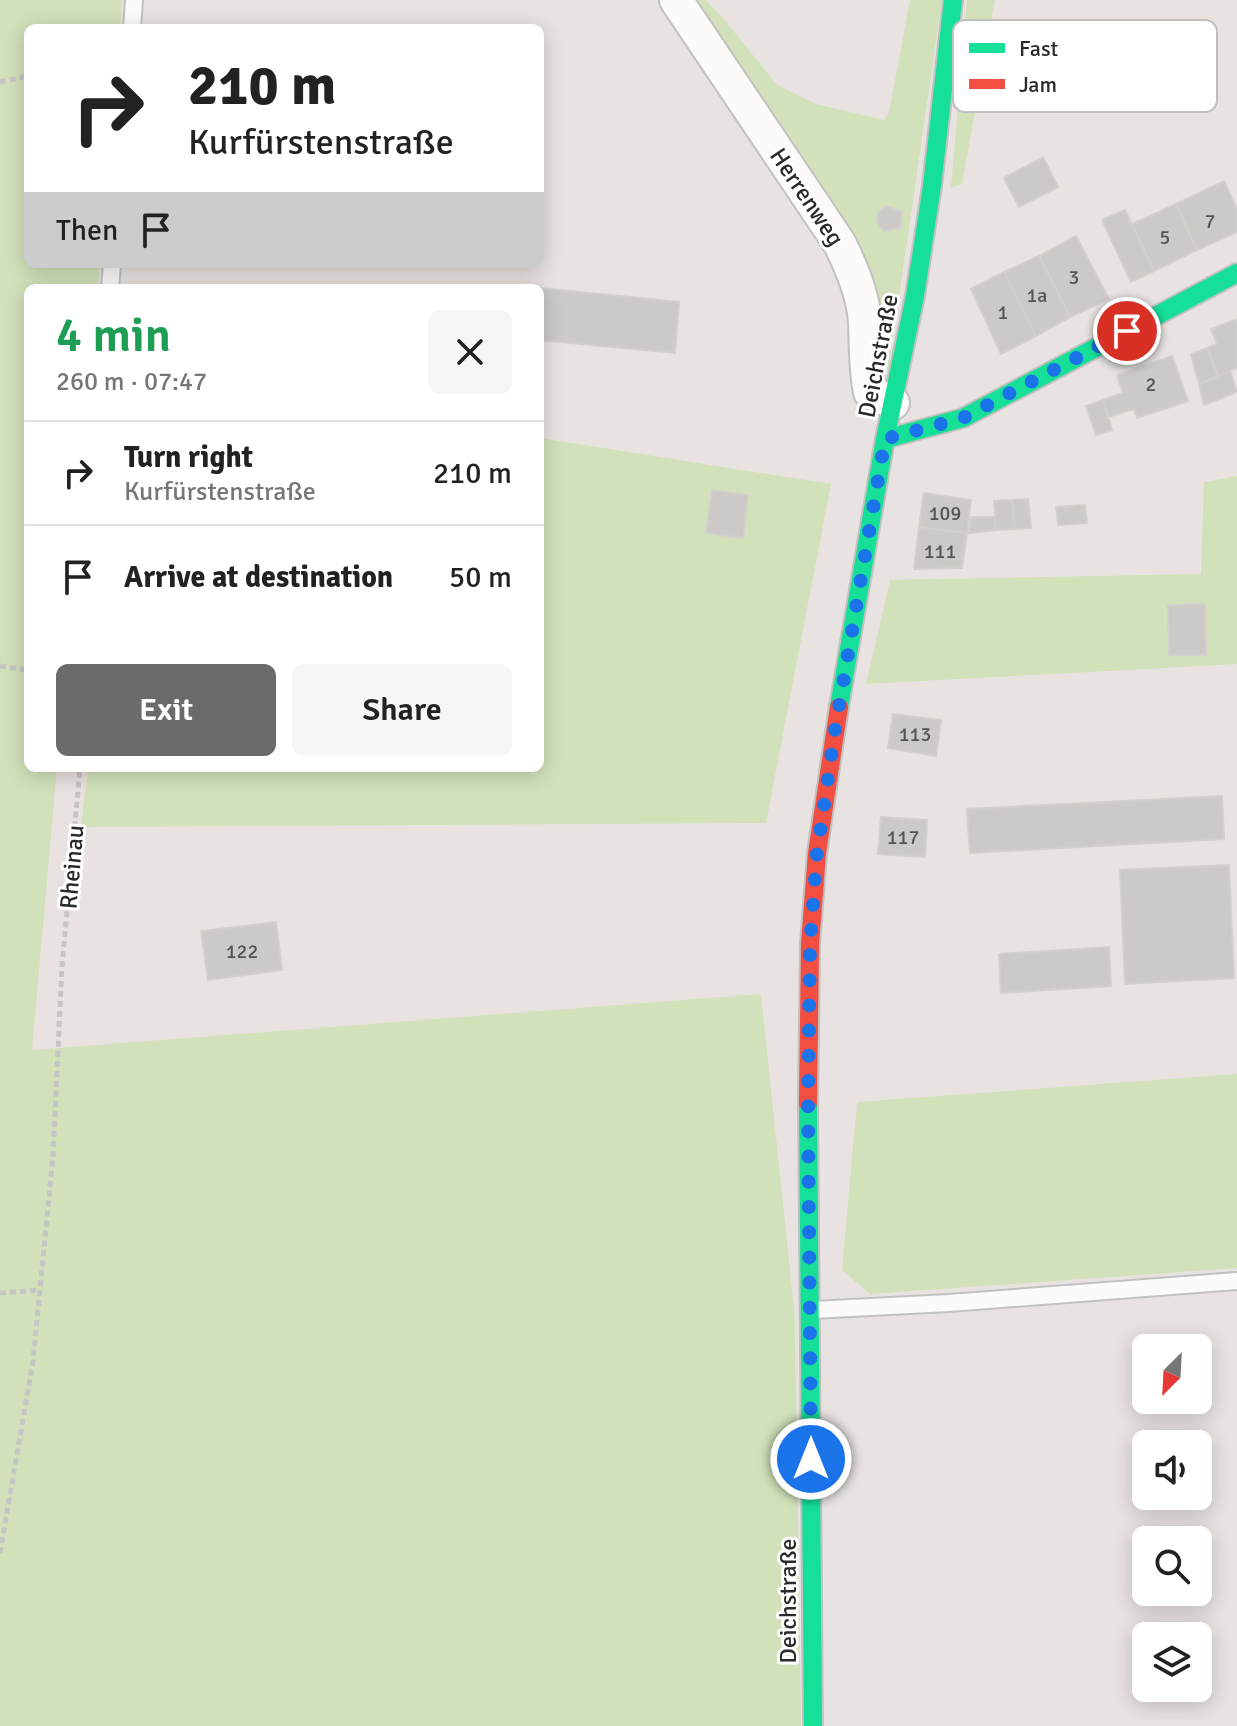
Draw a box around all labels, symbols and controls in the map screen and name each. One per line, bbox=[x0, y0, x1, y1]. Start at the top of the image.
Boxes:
legend bbox=[953, 20, 1217, 112]
text: Fast bbox=[1019, 35, 1059, 62]
text: 210 m bbox=[188, 51, 336, 120]
icon: right bbox=[56, 56, 160, 160]
text: Jam bbox=[1019, 71, 1057, 98]
text: Kurfürstenstraße bbox=[188, 120, 454, 165]
street label: Herrenweg bbox=[763, 142, 851, 252]
icon: arrive bbox=[134, 208, 178, 252]
house number: 7 bbox=[1205, 209, 1215, 234]
text: Then bbox=[56, 212, 118, 249]
house number: 5 bbox=[1160, 225, 1170, 250]
house number: 3 bbox=[1069, 265, 1079, 290]
house number: 1a bbox=[1027, 283, 1047, 308]
street label: Deichstraße bbox=[851, 292, 905, 420]
pin bbox=[1093, 297, 1161, 365]
house number: 1 bbox=[998, 300, 1008, 325]
text: 4 min bbox=[56, 306, 171, 365]
icon: arrive bbox=[1105, 309, 1149, 353]
button: close bbox=[428, 310, 512, 394]
text: 260 m · 07:47 bbox=[56, 366, 207, 398]
house number: 2 bbox=[1146, 372, 1156, 397]
text: Turn right bbox=[124, 439, 253, 476]
icon: right bbox=[56, 451, 100, 495]
text: 210 m bbox=[433, 455, 512, 492]
text: Kurfürstenstraße bbox=[124, 476, 316, 508]
house number: 109 bbox=[929, 501, 961, 526]
house number: 111 bbox=[924, 539, 956, 564]
icon: arrive bbox=[56, 555, 100, 599]
text: Arrive at destination bbox=[124, 559, 393, 596]
text: 50 m bbox=[449, 559, 512, 596]
button: Exit bbox=[56, 664, 276, 756]
button: Share bbox=[292, 664, 512, 756]
house number: 113 bbox=[899, 722, 931, 747]
street label: Rheinau bbox=[53, 824, 91, 910]
house number: 117 bbox=[887, 825, 919, 850]
house number: 122 bbox=[226, 939, 258, 964]
north arrow bbox=[1132, 1334, 1212, 1414]
map controls bbox=[1132, 1334, 1212, 1702]
position arrow bbox=[769, 1417, 853, 1501]
button: sound bbox=[1132, 1430, 1212, 1510]
button: search bbox=[1132, 1526, 1212, 1606]
street label: Deichstraße bbox=[773, 1538, 803, 1664]
button: layers bbox=[1132, 1622, 1212, 1702]

